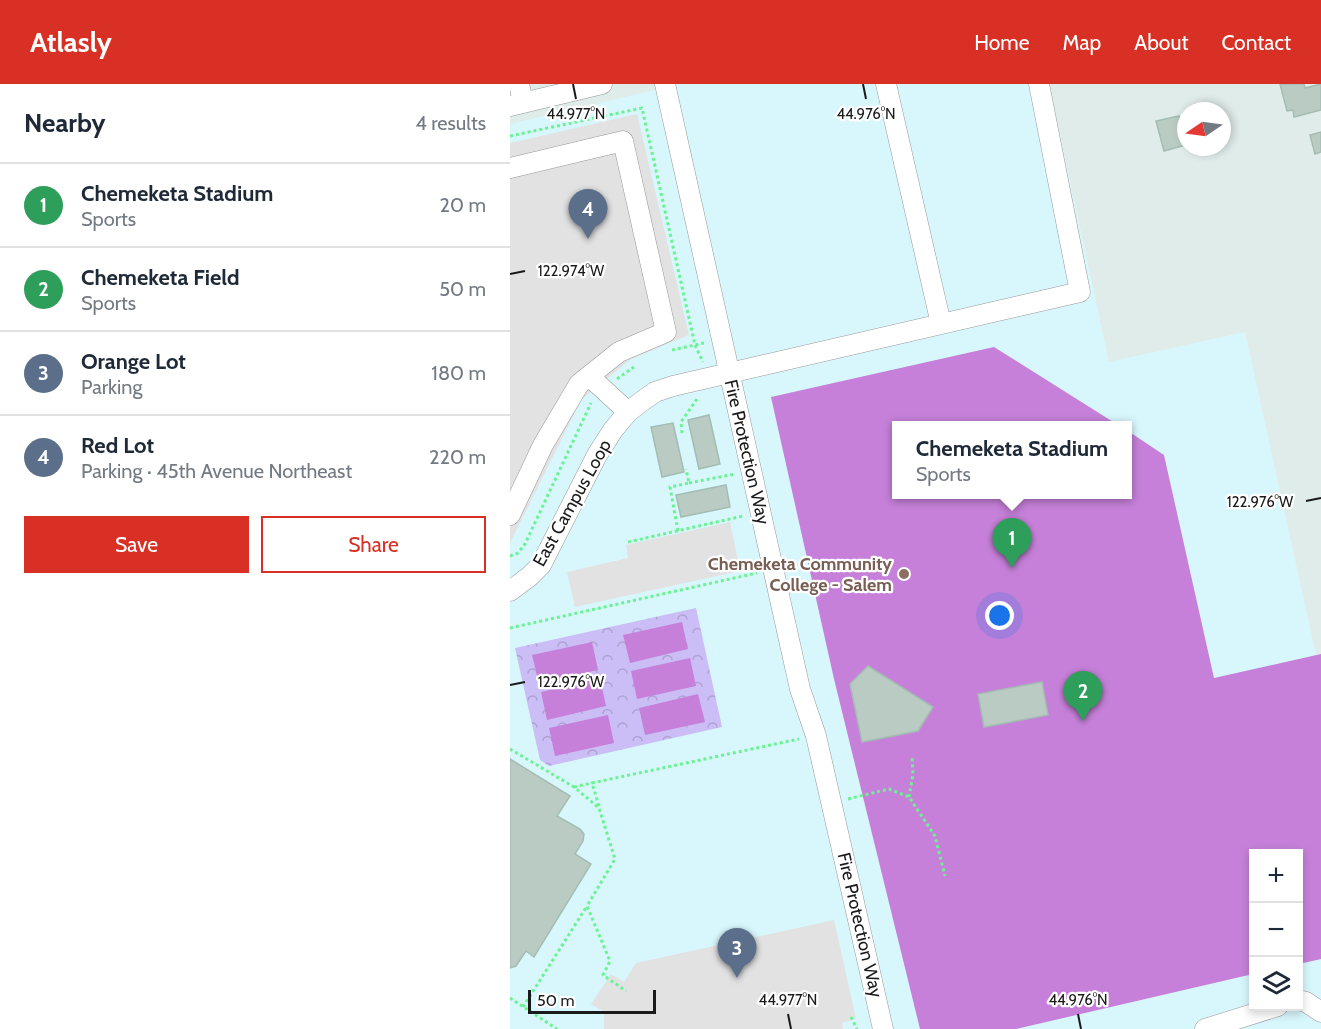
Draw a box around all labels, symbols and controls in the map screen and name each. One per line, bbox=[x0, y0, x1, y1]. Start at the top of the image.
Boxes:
text: Atlasly bbox=[30, 25, 112, 59]
text: Home bbox=[974, 30, 1030, 55]
text: Map bbox=[1063, 30, 1101, 55]
text: About bbox=[1134, 30, 1188, 55]
text: Contact bbox=[1221, 30, 1291, 55]
north arrow bbox=[1177, 102, 1231, 156]
text: 44.977°N bbox=[547, 105, 605, 123]
text: 44.976°N bbox=[836, 105, 896, 123]
text: Nearby bbox=[24, 107, 105, 139]
text: 4 results bbox=[415, 111, 486, 135]
text: Chemeketa Stadium bbox=[81, 180, 273, 207]
pin: 4 bbox=[568, 190, 608, 239]
text: 1 bbox=[40, 193, 47, 217]
text: 20 m bbox=[440, 193, 486, 217]
text: Sports bbox=[81, 207, 136, 231]
text: 122.974°W bbox=[538, 262, 605, 280]
text: Chemeketa Field bbox=[81, 264, 240, 291]
text: 2 bbox=[38, 277, 49, 301]
text: 50 m bbox=[439, 277, 486, 301]
text: Sports bbox=[81, 291, 136, 315]
text: Orange Lot bbox=[81, 348, 186, 375]
text: 3 bbox=[38, 361, 49, 385]
text: 180 m bbox=[431, 361, 486, 385]
text: Parking bbox=[81, 375, 142, 399]
street label: Fire Protection Way bbox=[720, 377, 774, 527]
popup bbox=[892, 421, 1132, 499]
text: Red Lot bbox=[81, 432, 154, 459]
text: Chemeketa Stadium bbox=[916, 435, 1108, 462]
street label: East Campus Loop bbox=[528, 436, 616, 570]
text: 4 bbox=[37, 445, 50, 469]
text: 220 m bbox=[429, 445, 486, 469]
text: Parking · 45th Avenue Northeast bbox=[81, 459, 352, 483]
text: Sports bbox=[916, 462, 971, 486]
text: 122.976°W bbox=[1227, 493, 1294, 511]
button: Save bbox=[24, 516, 249, 573]
button: Share bbox=[261, 516, 486, 573]
pin: 1 bbox=[992, 518, 1032, 568]
place label: Chemeketa Community College - Salem bbox=[708, 553, 892, 596]
marker: Chemeketa Community College - Salem bbox=[897, 567, 911, 581]
your location bbox=[985, 601, 1014, 630]
pin: 2 bbox=[1064, 672, 1102, 721]
text: 122.976°W bbox=[538, 673, 605, 691]
map controls bbox=[1249, 849, 1303, 1011]
button: + bbox=[1249, 849, 1303, 903]
street label: Fire Protection Way bbox=[833, 850, 887, 1000]
button: − bbox=[1249, 903, 1303, 957]
pin: 3 bbox=[718, 928, 756, 978]
button: layers bbox=[1249, 957, 1303, 1011]
scale bar bbox=[528, 987, 656, 1014]
text: 50 m bbox=[537, 991, 574, 1010]
text: 44.977°N bbox=[759, 991, 817, 1009]
text: 44.976°N bbox=[1048, 991, 1108, 1009]

